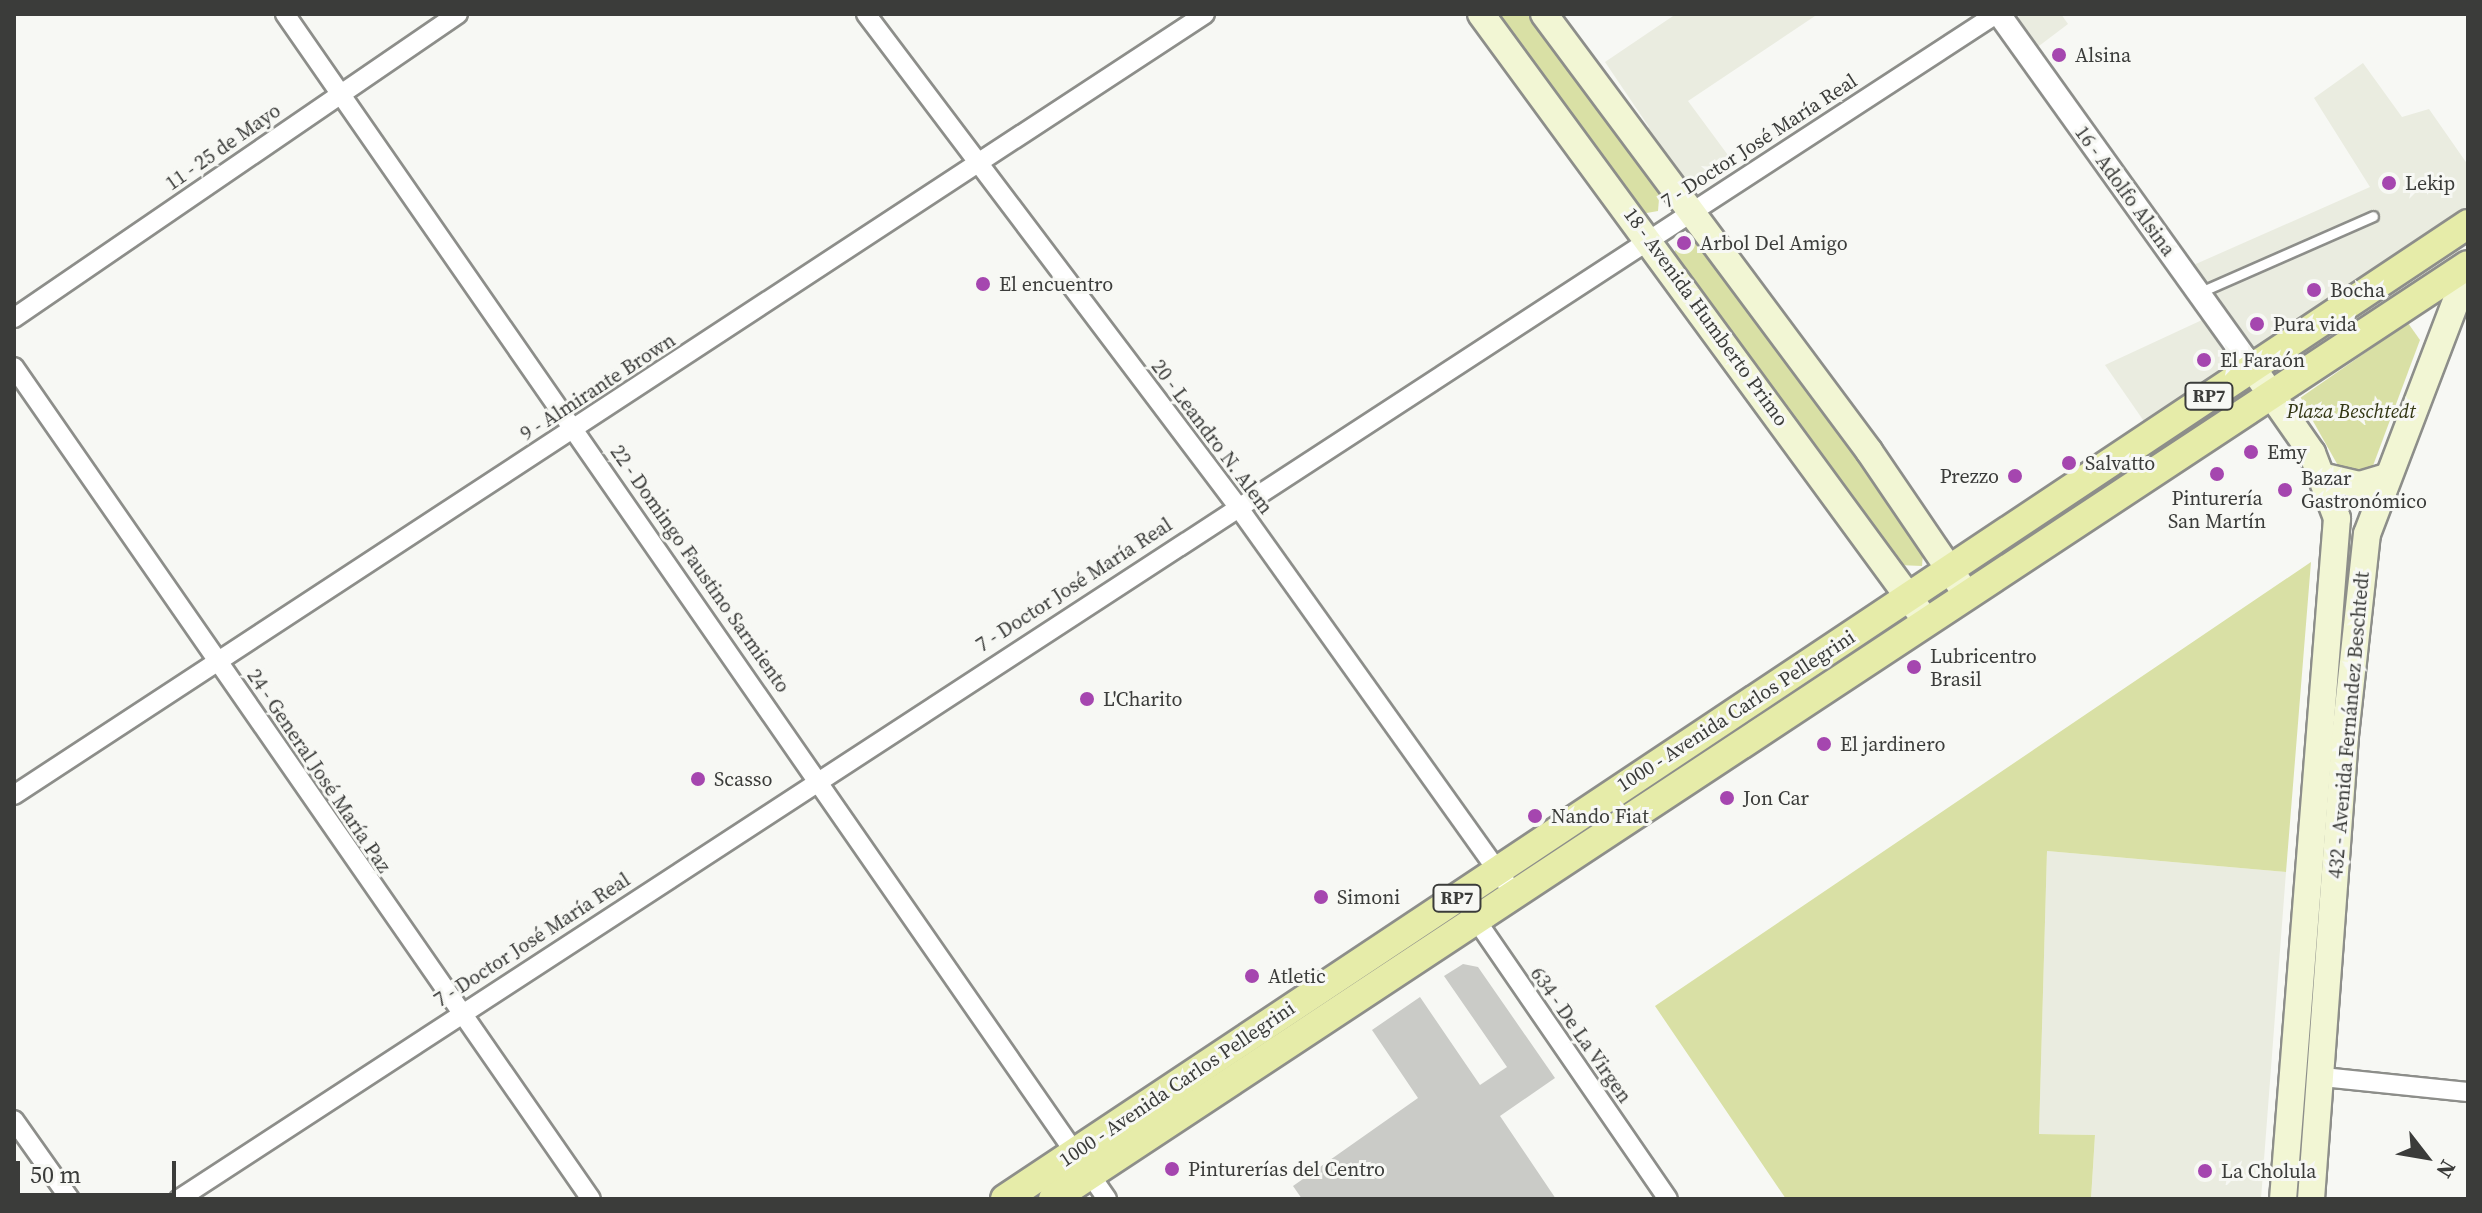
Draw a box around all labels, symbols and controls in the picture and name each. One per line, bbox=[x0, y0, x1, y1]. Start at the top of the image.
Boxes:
place label: Alsina bbox=[2075, 43, 2131, 67]
marker: Alsina bbox=[2050, 46, 2068, 64]
street label: 7 - Doctor José María Real bbox=[1657, 69, 1861, 213]
street label: 11 - 25 de Mayo bbox=[161, 98, 285, 196]
street label: 16 - Adolfo Alsina bbox=[2070, 121, 2180, 261]
place label: Lekip bbox=[2405, 171, 2455, 195]
marker: Lekip bbox=[2380, 174, 2398, 192]
street label: 18 - Avenida Humberto Primo bbox=[1619, 203, 1793, 431]
place label: Arbol Del Amigo bbox=[1700, 231, 1848, 255]
marker: Arbol Del Amigo bbox=[1675, 234, 1693, 252]
place label: El encuentro bbox=[999, 272, 1113, 296]
marker: El encuentro bbox=[974, 275, 992, 293]
place label: Bocha bbox=[2330, 278, 2385, 302]
marker: Bocha bbox=[2305, 281, 2323, 299]
place label: Pura vida bbox=[2273, 312, 2357, 336]
marker: Pura vida bbox=[2248, 315, 2266, 333]
street label: 9 - Almirante Brown bbox=[516, 328, 680, 446]
place label: El Faraón bbox=[2220, 348, 2305, 372]
marker: El Faraón bbox=[2195, 351, 2213, 369]
street label: 20 - Leandro N. Alem bbox=[1146, 355, 1278, 519]
road number: RP7 bbox=[2183, 382, 2235, 410]
park label: Plaza Beschtedt bbox=[2286, 399, 2416, 423]
place label: Emy bbox=[2267, 440, 2307, 464]
street label: 22 - Domingo Faustino Sarmiento bbox=[605, 441, 795, 697]
marker: Emy bbox=[2242, 443, 2260, 461]
place label: Salvatto bbox=[2085, 451, 2155, 475]
marker: Salvatto bbox=[2060, 454, 2078, 472]
place label: Prezzo bbox=[1940, 464, 1999, 488]
marker: Pinturería San Martín bbox=[2208, 465, 2226, 483]
place label: Bazar Gastronómico bbox=[2301, 466, 2427, 513]
marker: Prezzo bbox=[2006, 467, 2024, 485]
marker: Bazar Gastronómico bbox=[2276, 481, 2294, 499]
place label: Pinturería San Martín bbox=[2168, 486, 2266, 533]
street label: 7 - Doctor José María Real bbox=[972, 513, 1176, 657]
street label: 432 - Avenida Fernández Beschtedt bbox=[2324, 570, 2374, 880]
street label: 1000 - Avenida Carlos Pellegrini bbox=[1612, 625, 1860, 797]
place label: Lubricentro Brasil bbox=[1930, 644, 2037, 691]
marker: Lubricentro Brasil bbox=[1905, 658, 1923, 676]
street label: 24 - General José María Paz bbox=[242, 665, 396, 877]
place label: L'Charito bbox=[1103, 687, 1182, 711]
marker: L'Charito bbox=[1078, 690, 1096, 708]
place label: El jardinero bbox=[1840, 732, 1945, 756]
marker: El jardinero bbox=[1815, 735, 1833, 753]
place label: Scasso bbox=[714, 767, 773, 791]
marker: Scasso bbox=[689, 770, 707, 788]
place label: Jon Car bbox=[1743, 786, 1809, 810]
marker: Jon Car bbox=[1718, 789, 1736, 807]
place label: Nando Fiat bbox=[1551, 804, 1649, 828]
marker: Nando Fiat bbox=[1526, 807, 1544, 825]
street label: 7 - Doctor José María Real bbox=[430, 868, 634, 1012]
road number: RP7 bbox=[1431, 884, 1483, 912]
place label: Simoni bbox=[1337, 885, 1400, 909]
marker: Simoni bbox=[1312, 888, 1330, 906]
street label: 634 - De La Virgen bbox=[1525, 962, 1637, 1108]
place label: Atletic bbox=[1268, 964, 1326, 988]
marker: Atletic bbox=[1243, 967, 1261, 985]
street label: 1000 - Avenida Carlos Pellegrini bbox=[1055, 996, 1299, 1172]
north arrow bbox=[2386, 1117, 2466, 1197]
scale bar bbox=[20, 1145, 180, 1195]
text: N bbox=[2430, 1155, 2464, 1184]
place label: Pinturerías del Centro bbox=[1188, 1157, 1385, 1181]
text: 50 m bbox=[30, 1158, 81, 1191]
place label: La Cholula bbox=[2221, 1159, 2317, 1183]
marker: Pinturerías del Centro bbox=[1163, 1160, 1181, 1178]
marker: La Cholula bbox=[2196, 1162, 2214, 1180]

